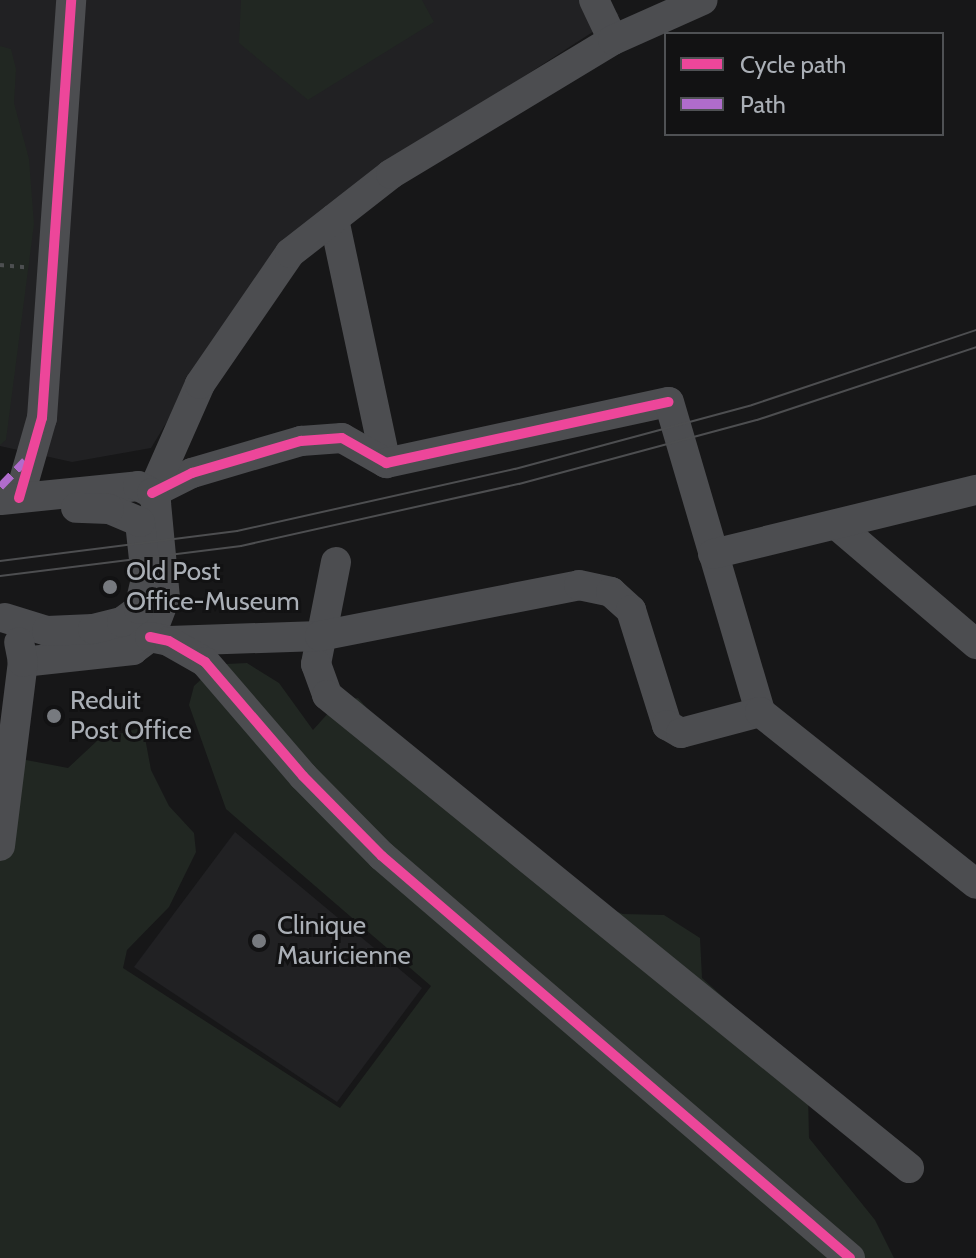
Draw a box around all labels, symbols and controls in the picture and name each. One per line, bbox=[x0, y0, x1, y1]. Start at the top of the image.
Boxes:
legend bbox=[664, 32, 944, 136]
text: Cycle path bbox=[740, 50, 846, 79]
text: Path bbox=[740, 90, 786, 119]
place label: Old Post Office-Museum bbox=[126, 556, 299, 618]
marker: Old Post Office-Museum bbox=[101, 578, 119, 596]
place label: Reduit Post Office bbox=[70, 685, 192, 746]
marker: Reduit Post Office bbox=[45, 707, 63, 725]
place label: Clinique Mauricienne bbox=[277, 910, 411, 972]
marker: Clinique Mauricienne bbox=[248, 930, 270, 952]

